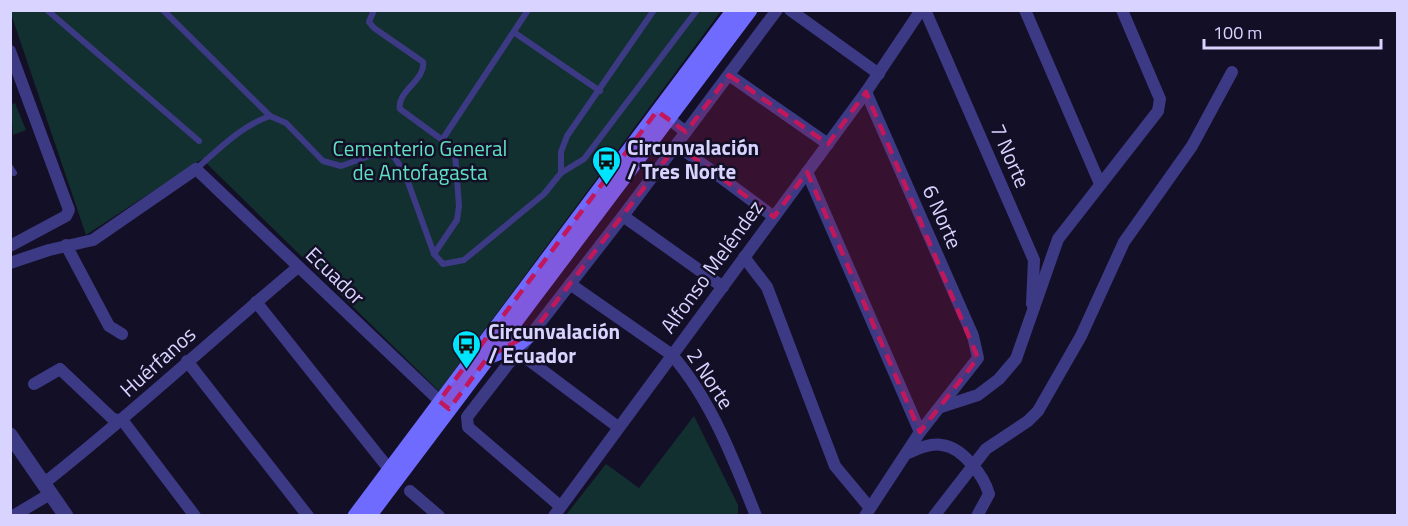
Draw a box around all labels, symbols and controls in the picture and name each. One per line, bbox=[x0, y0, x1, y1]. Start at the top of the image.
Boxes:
scale bar bbox=[1204, 12, 1381, 50]
text: 100 m bbox=[1213, 19, 1262, 46]
street label: 7 Norte bbox=[983, 119, 1039, 193]
place label: Circunvalación / Tres Norte bbox=[627, 131, 759, 187]
park label: Cementerio General de Antofagasta bbox=[333, 132, 507, 188]
bus stop icon: Circunvalación / Tres Norte bbox=[590, 144, 622, 186]
street label: 6 Norte bbox=[915, 180, 971, 254]
street label: Alfonso Meléndez bbox=[652, 193, 771, 340]
street label: Ecuador bbox=[299, 239, 373, 312]
place label: Circunvalación / Ecuador bbox=[488, 315, 620, 371]
street label: Huérfanos bbox=[112, 318, 203, 404]
bus stop icon: Circunvalación / Ecuador bbox=[451, 328, 483, 370]
street label: 2 Norte bbox=[679, 342, 742, 415]

